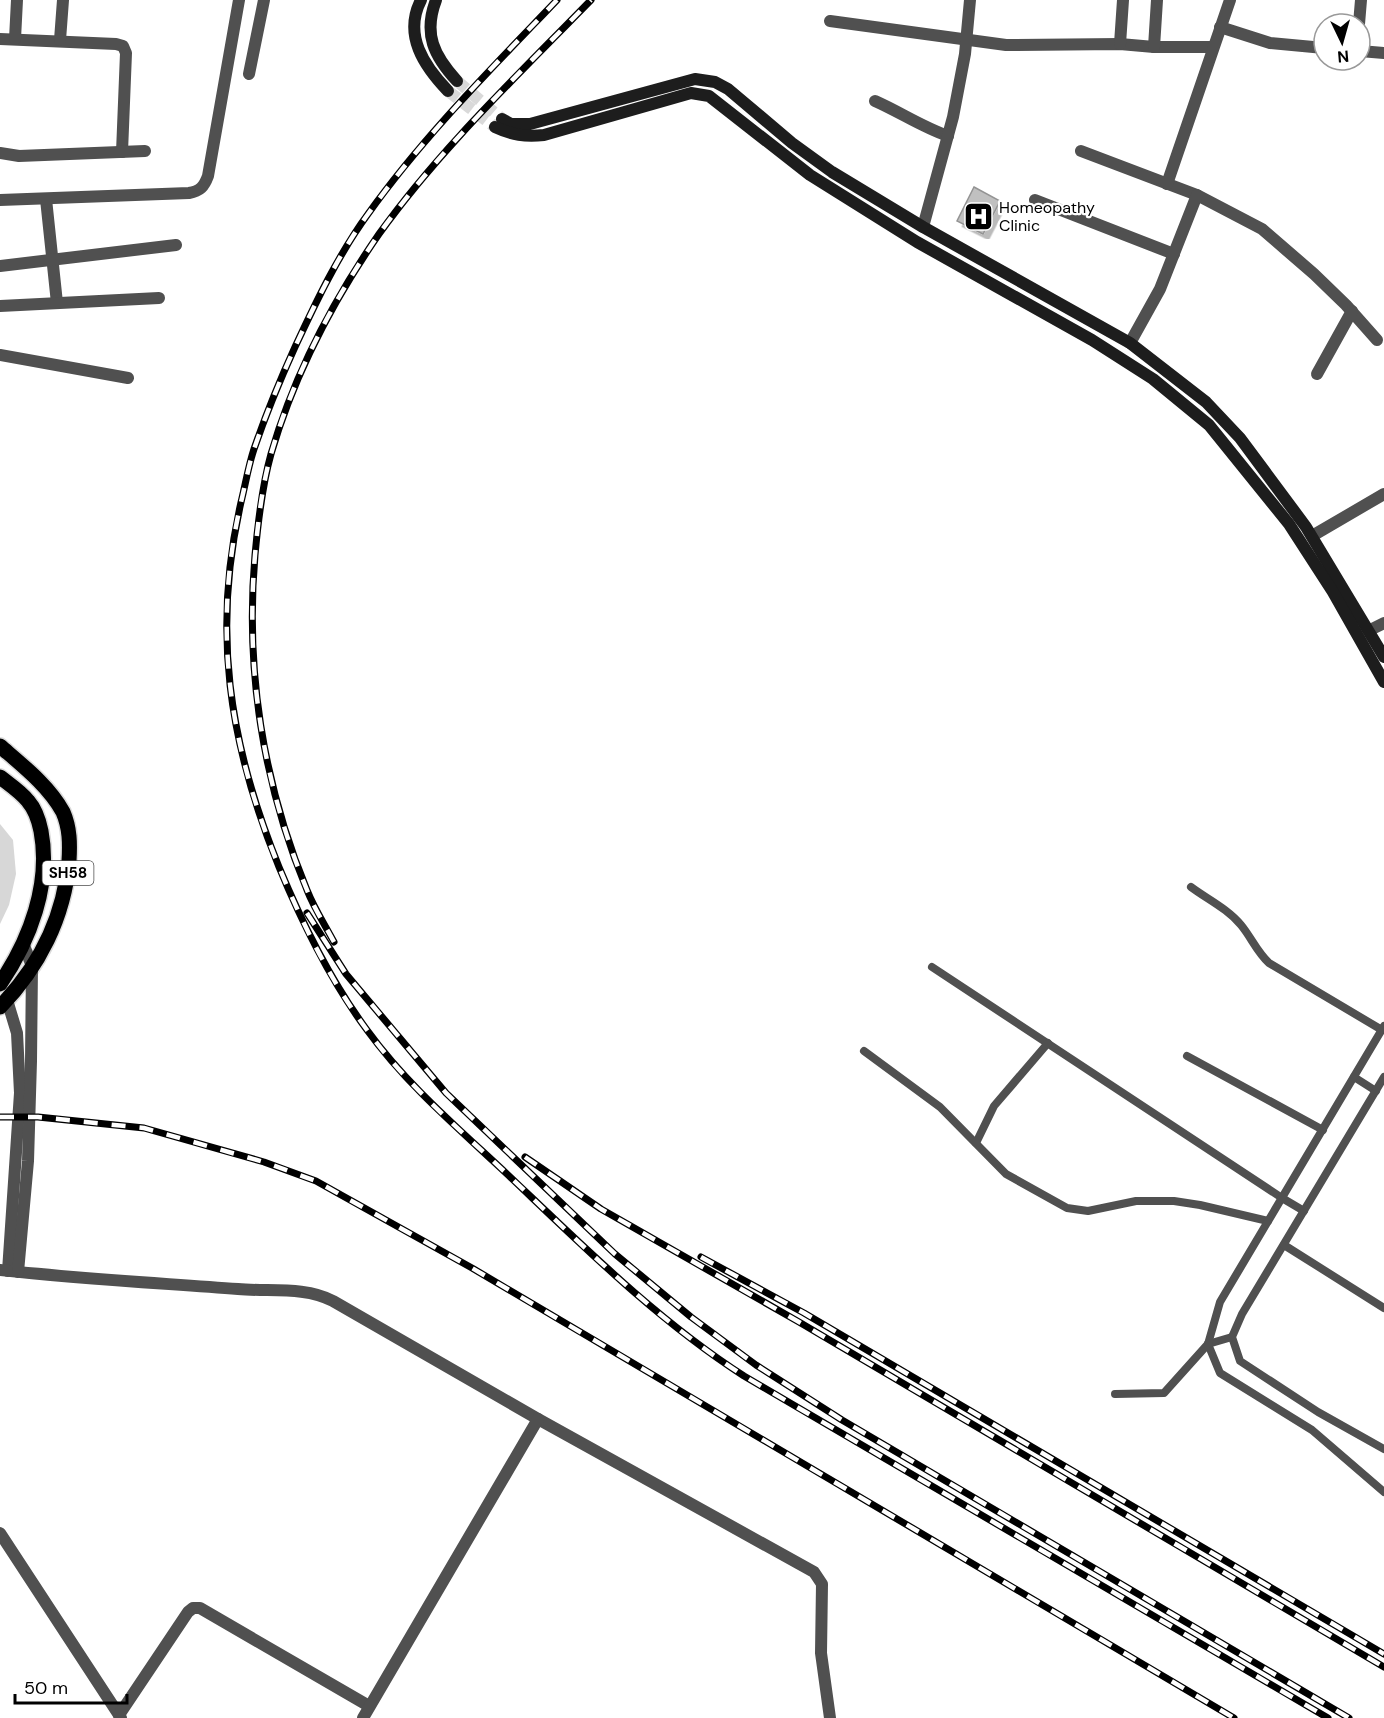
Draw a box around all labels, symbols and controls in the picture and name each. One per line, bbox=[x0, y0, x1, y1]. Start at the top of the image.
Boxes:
north arrow bbox=[1312, 12, 1372, 72]
text: N bbox=[1337, 45, 1350, 67]
place label: Homeopathy Clinic bbox=[999, 197, 1095, 236]
hospital icon: Homeopathy Clinic bbox=[962, 200, 994, 232]
road number: SH58 bbox=[42, 861, 94, 885]
scale bar bbox=[15, 1667, 128, 1705]
text: 50 m bbox=[24, 1676, 68, 1700]

